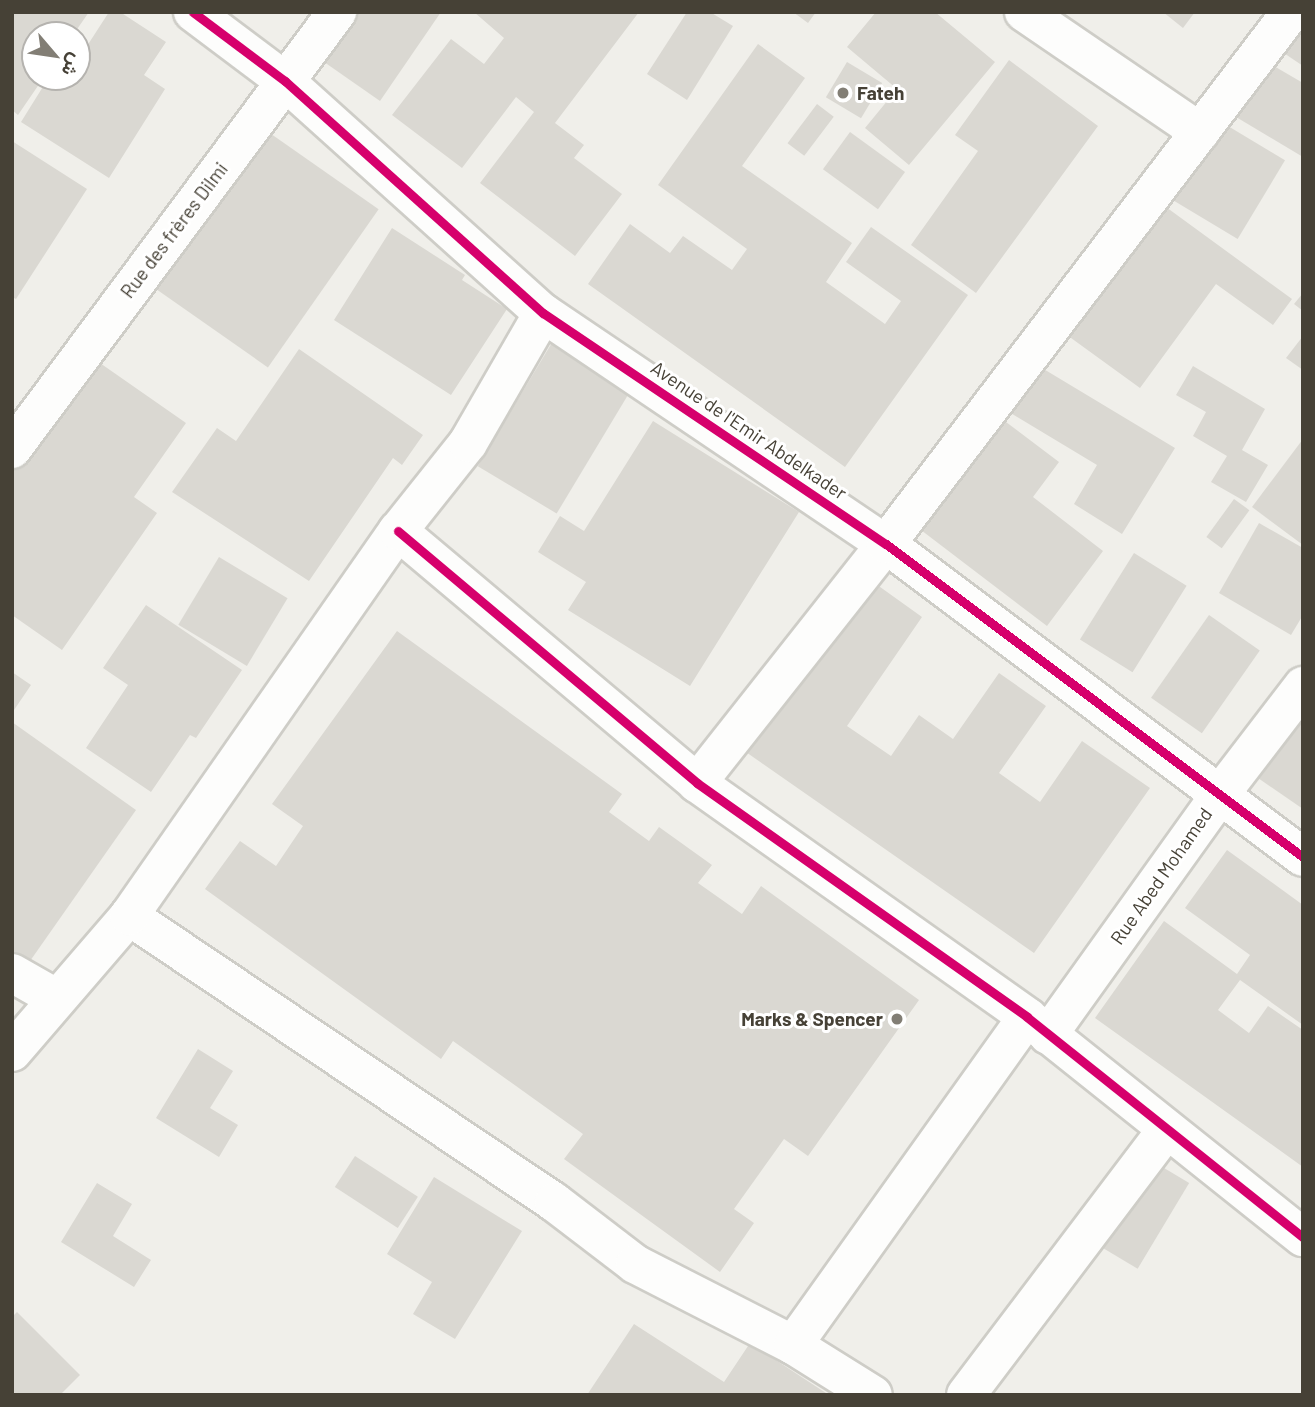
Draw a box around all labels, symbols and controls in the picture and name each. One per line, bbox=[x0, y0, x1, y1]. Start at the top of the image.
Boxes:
north arrow bbox=[21, 21, 91, 91]
text: ش bbox=[57, 50, 89, 81]
place label: Fateh bbox=[857, 82, 904, 104]
marker: Fateh bbox=[835, 85, 851, 101]
street label: Rue des frères Dilmi bbox=[116, 158, 232, 302]
street label: Avenue de l'Emir Abdelkader bbox=[647, 356, 851, 504]
street label: Rue Abed Mohamed bbox=[1105, 803, 1217, 949]
place label: Marks & Spencer bbox=[741, 1008, 883, 1030]
marker: Marks & Spencer bbox=[889, 1011, 905, 1027]

